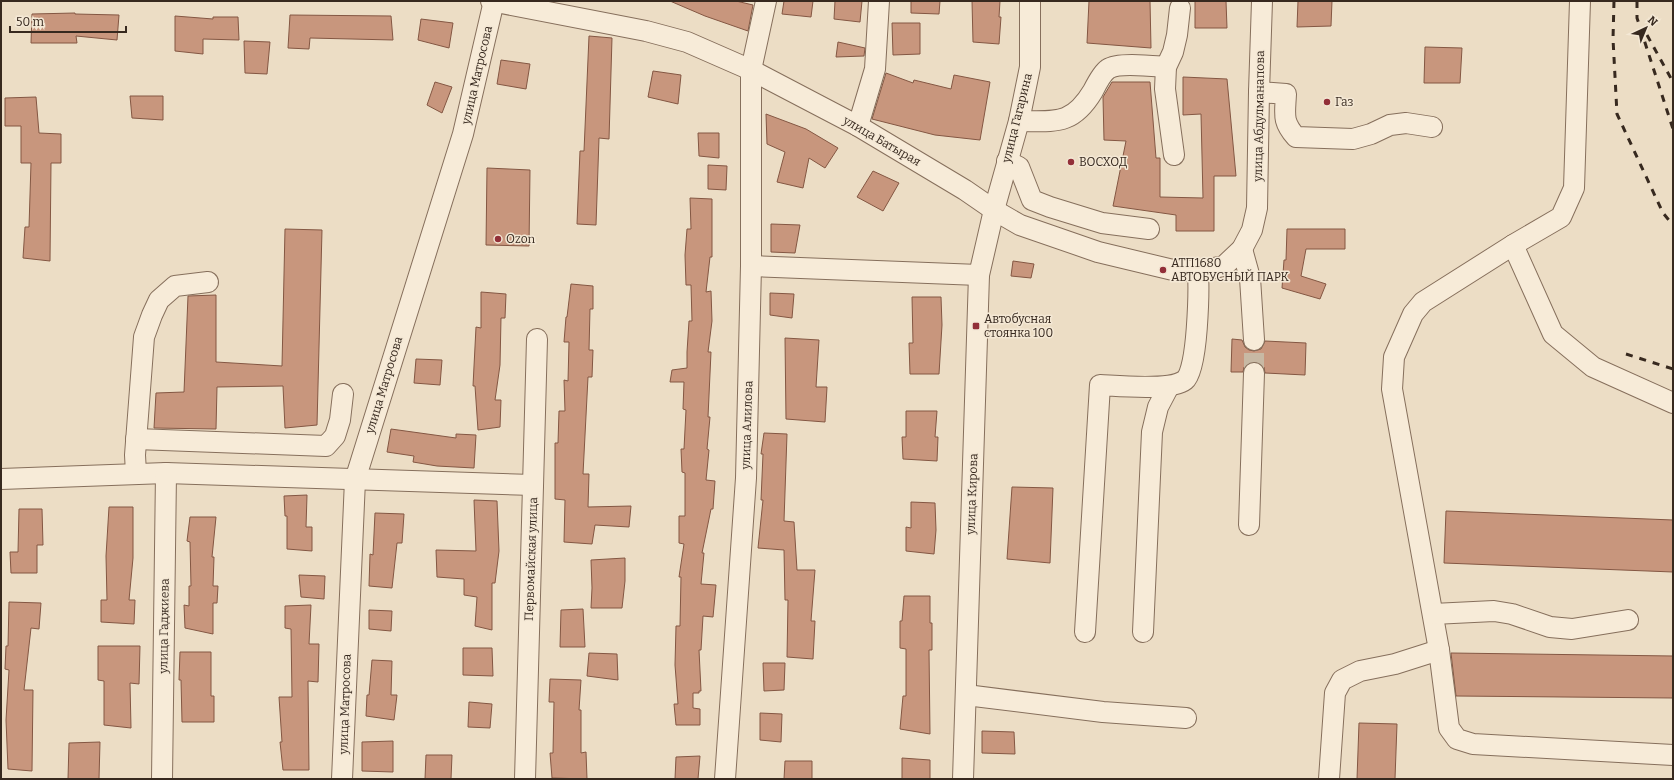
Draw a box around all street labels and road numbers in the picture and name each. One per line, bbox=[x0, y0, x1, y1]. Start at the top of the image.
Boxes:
street label: улица Матросова bbox=[459, 24, 495, 127]
street label: улица Абдулманапова bbox=[1251, 50, 1267, 183]
street label: улица Гагарина bbox=[999, 71, 1035, 165]
street label: улица Батырая bbox=[840, 113, 923, 169]
street label: улица Матросова bbox=[362, 334, 406, 436]
street label: улица Алилова bbox=[738, 380, 756, 471]
street label: улица Кирова bbox=[964, 453, 980, 536]
street label: Первомайская улица bbox=[522, 496, 540, 621]
street label: улица Гаджиева bbox=[156, 578, 172, 675]
street label: улица Матросова bbox=[336, 653, 354, 756]

